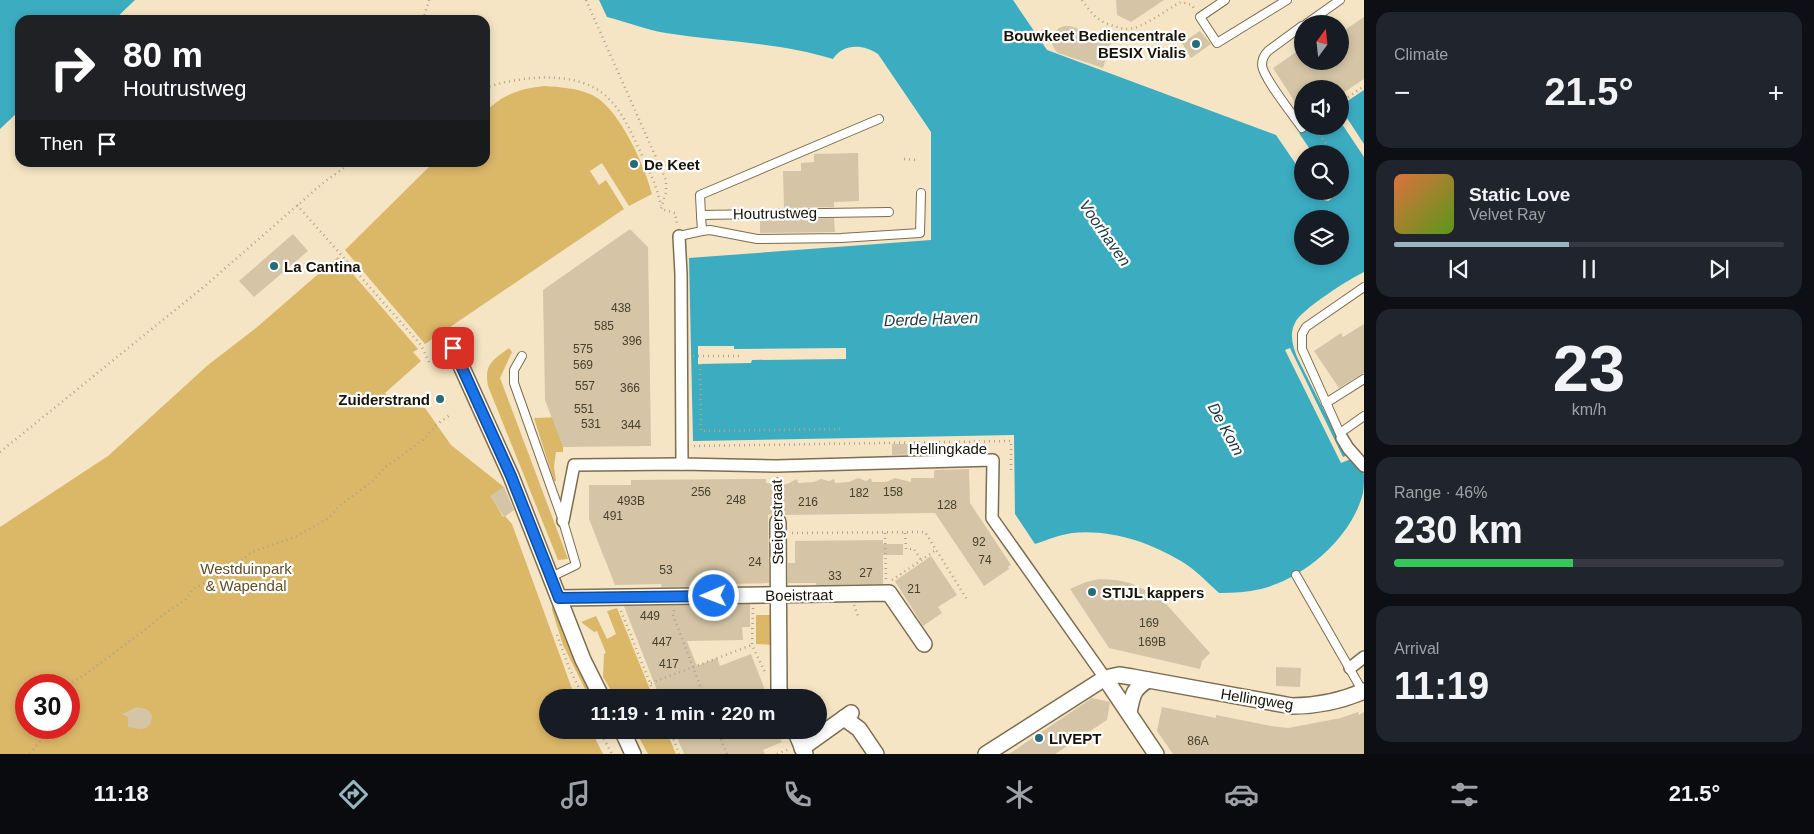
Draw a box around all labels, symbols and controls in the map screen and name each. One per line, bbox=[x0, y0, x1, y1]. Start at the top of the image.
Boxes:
north arrow bbox=[1294, 15, 1349, 70]
map controls bbox=[1294, 15, 1349, 265]
place label: Bouwkeet Bediencentrale BESIX Vialis bbox=[1003, 27, 1186, 61]
icon: right bbox=[40, 35, 105, 100]
text: 80 m bbox=[123, 35, 203, 74]
marker: Bouwkeet Bediencentrale BESIX Vialis bbox=[1190, 38, 1202, 50]
text: Climate bbox=[1394, 46, 1448, 63]
text: 21.5° bbox=[1544, 71, 1634, 113]
text: Houtrustweg bbox=[123, 76, 247, 101]
text: − bbox=[1394, 77, 1410, 108]
text: + bbox=[1768, 77, 1784, 108]
button: sound bbox=[1294, 80, 1349, 135]
icon: arrive bbox=[93, 130, 121, 158]
text: Then bbox=[40, 133, 83, 154]
button: search bbox=[1294, 145, 1349, 200]
place label: De Keet bbox=[644, 156, 700, 173]
marker: De Keet bbox=[628, 158, 640, 170]
text: Static Love bbox=[1469, 184, 1570, 205]
water label: Voorhaven bbox=[1076, 197, 1134, 269]
street label: Houtrustweg bbox=[733, 204, 817, 222]
text: Velvet Ray bbox=[1469, 206, 1545, 223]
button: layers bbox=[1294, 210, 1349, 265]
icon: previous bbox=[1445, 255, 1473, 283]
icon: pause bbox=[1575, 255, 1603, 283]
icon: next bbox=[1705, 255, 1733, 283]
place label: La Cantina bbox=[284, 258, 361, 275]
marker: La Cantina bbox=[268, 260, 280, 272]
house number: 438 bbox=[611, 301, 631, 315]
water label: Derde Haven bbox=[884, 309, 979, 329]
house number: 585 bbox=[594, 319, 614, 333]
pin bbox=[432, 327, 474, 369]
text: 23 bbox=[1553, 332, 1625, 405]
icon: arrive bbox=[439, 334, 467, 362]
house number: 396 bbox=[622, 334, 642, 348]
house number: 575 bbox=[573, 342, 593, 356]
house number: 569 bbox=[573, 358, 593, 372]
house number: 557 bbox=[575, 379, 595, 393]
house number: 366 bbox=[620, 381, 640, 395]
place label: Zuiderstrand bbox=[338, 391, 430, 408]
marker: Zuiderstrand bbox=[434, 393, 446, 405]
water label: De Kom bbox=[1205, 400, 1247, 458]
text: km/h bbox=[1572, 401, 1606, 418]
house number: 551 bbox=[574, 402, 594, 416]
house number: 531 bbox=[581, 417, 601, 431]
house number: 344 bbox=[621, 418, 641, 432]
street label: Hellingkade bbox=[909, 440, 987, 457]
street label: Steigerstraat bbox=[768, 479, 786, 565]
text: Range · 46% bbox=[1394, 484, 1487, 501]
house number: 256 bbox=[691, 485, 711, 499]
house number: 158 bbox=[883, 485, 903, 499]
house number: 182 bbox=[849, 486, 869, 500]
house number: 248 bbox=[726, 493, 746, 507]
house number: 493B bbox=[617, 494, 645, 508]
house number: 216 bbox=[798, 495, 818, 509]
house number: 128 bbox=[937, 498, 957, 512]
house number: 491 bbox=[603, 509, 623, 523]
text: 230 km bbox=[1394, 509, 1523, 551]
house number: 92 bbox=[972, 535, 986, 549]
house number: 74 bbox=[978, 553, 992, 567]
house number: 24 bbox=[748, 555, 762, 569]
park label: Westduinpark & Wapendal bbox=[200, 560, 292, 594]
house number: 53 bbox=[659, 563, 673, 577]
house number: 27 bbox=[859, 566, 873, 580]
position arrow bbox=[687, 569, 739, 621]
house number: 33 bbox=[828, 569, 842, 583]
house number: 21 bbox=[907, 582, 921, 596]
place label: STIJL kappers bbox=[1102, 584, 1204, 601]
street label: Boeistraat bbox=[765, 586, 834, 604]
marker: STIJL kappers bbox=[1086, 586, 1098, 598]
house number: 449 bbox=[640, 609, 660, 623]
house number: 169 bbox=[1139, 616, 1159, 630]
house number: 447 bbox=[652, 635, 672, 649]
house number: 169B bbox=[1138, 635, 1166, 649]
text: Arrival bbox=[1394, 640, 1439, 657]
house number: 417 bbox=[659, 657, 679, 671]
text: 11:19 bbox=[1394, 665, 1489, 707]
speed limit sign: 30 bbox=[15, 674, 80, 739]
street label: Hellingweg bbox=[1219, 685, 1295, 713]
text: 11:19 · 1 min · 220 m bbox=[591, 703, 775, 724]
place label: LIVEPT bbox=[1049, 730, 1102, 747]
marker: LIVEPT bbox=[1033, 732, 1045, 744]
house number: 86A bbox=[1187, 734, 1209, 748]
icon: directions bbox=[336, 777, 371, 812]
icon: music bbox=[558, 777, 593, 812]
icon: phone bbox=[780, 777, 815, 812]
icon: climate bbox=[1002, 777, 1037, 812]
icon: car bbox=[1224, 777, 1259, 812]
icon: filters bbox=[1447, 777, 1482, 812]
text: 11:18 bbox=[94, 781, 149, 806]
text: 21.5° bbox=[1669, 781, 1720, 806]

